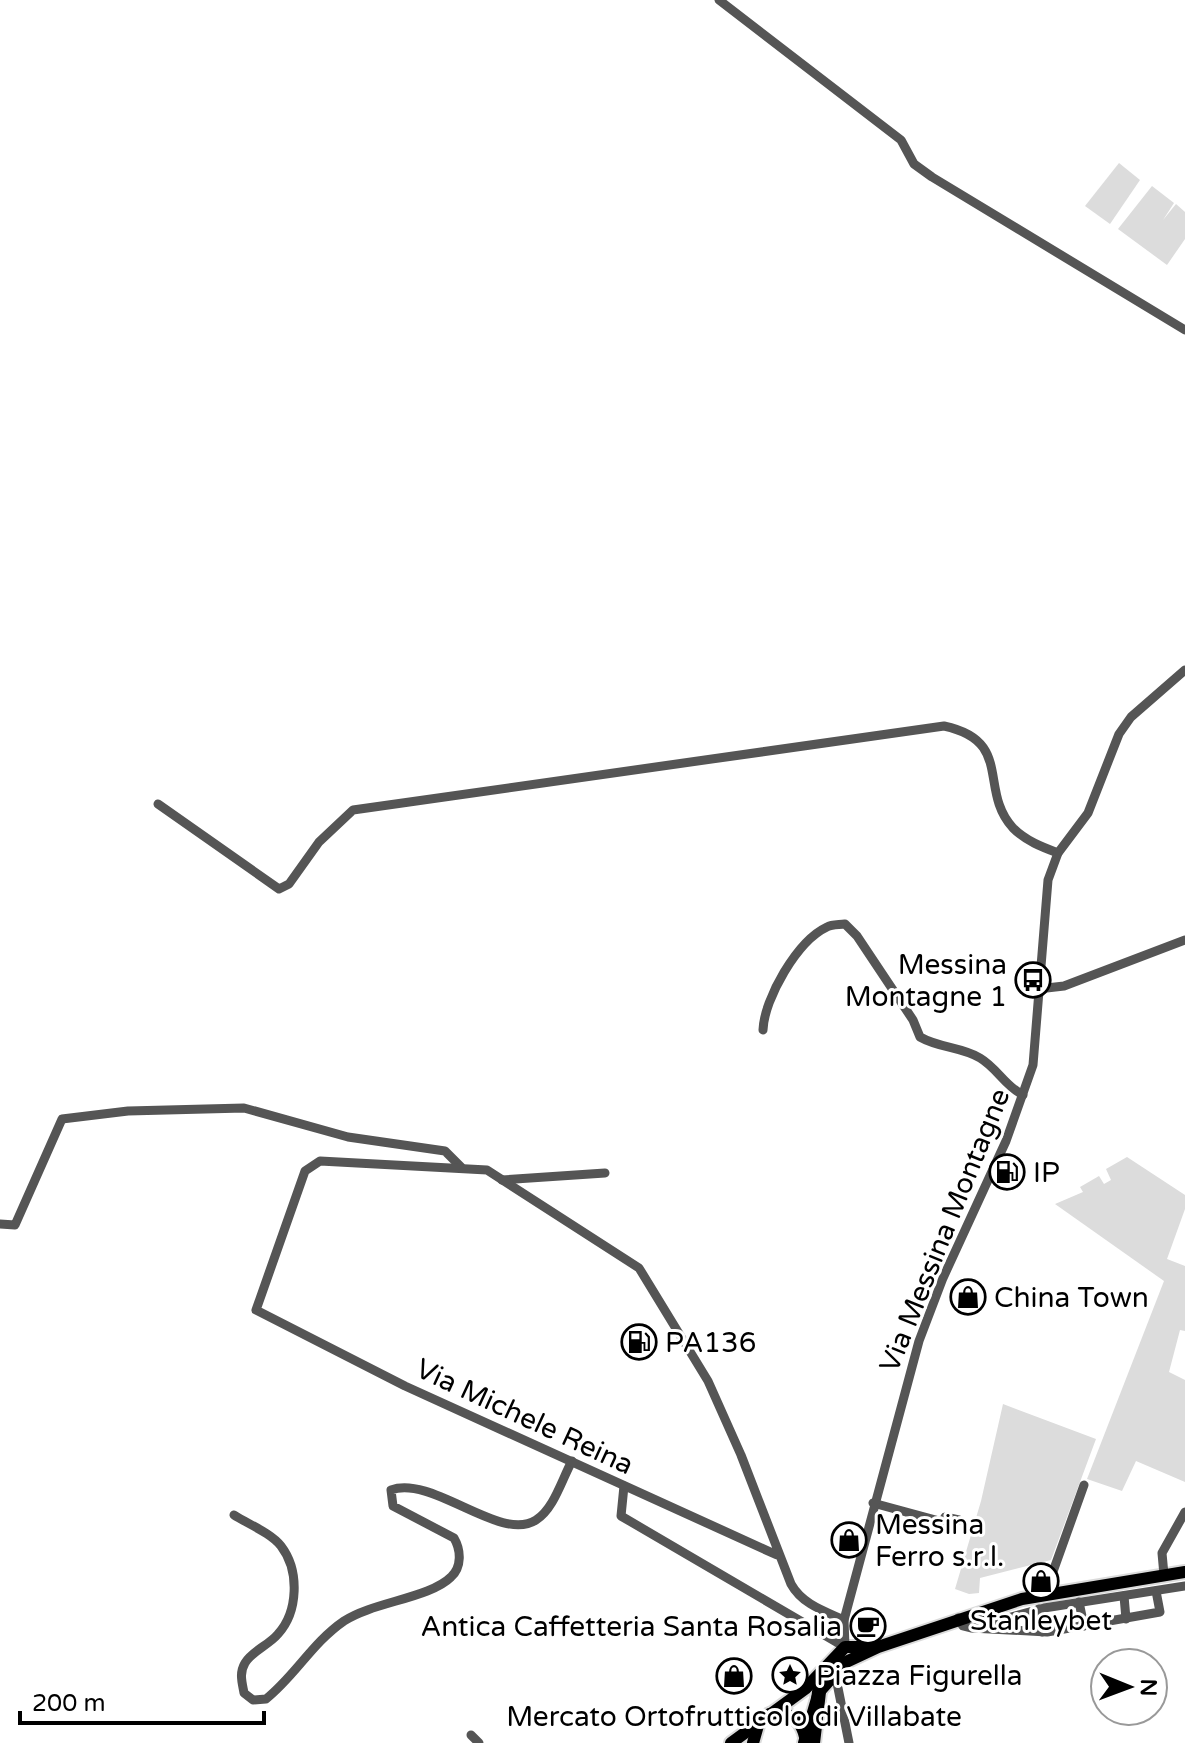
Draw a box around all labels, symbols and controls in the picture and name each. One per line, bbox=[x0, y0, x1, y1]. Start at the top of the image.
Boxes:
place label: Messina Montagne 1 bbox=[845, 948, 1007, 1014]
bus stop icon: Messina Montagne 1 bbox=[1014, 961, 1052, 999]
street label: Via Messina Montagne bbox=[872, 1084, 1017, 1377]
fuel station icon: IP bbox=[988, 1153, 1026, 1191]
place label: IP bbox=[1033, 1156, 1060, 1190]
shop icon: China Town bbox=[949, 1278, 987, 1316]
place label: China Town bbox=[994, 1281, 1149, 1315]
fuel station icon: PA136 bbox=[620, 1323, 658, 1361]
place label: PA136 bbox=[665, 1326, 756, 1360]
street label: Via Michele Reina bbox=[410, 1352, 639, 1482]
place label: Messina Ferro s.r.l. bbox=[875, 1508, 1004, 1574]
shop icon: Messina Ferro s.r.l. bbox=[830, 1521, 868, 1559]
shop icon: Stanleybet bbox=[1022, 1562, 1060, 1600]
place label: Stanleybet bbox=[970, 1604, 1112, 1638]
cafe icon: Antica Caffetteria Santa Rosalia bbox=[849, 1607, 887, 1645]
place label: Antica Caffetteria Santa Rosalia bbox=[420, 1610, 842, 1644]
north arrow bbox=[1089, 1647, 1169, 1727]
place icon: Piazza Figurella bbox=[771, 1656, 809, 1694]
shop icon: Mercato Ortofrutticolo di Villabate bbox=[715, 1657, 753, 1695]
place label: Piazza Figurella bbox=[816, 1659, 1022, 1693]
scale bar bbox=[20, 1675, 264, 1725]
text: N bbox=[1135, 1678, 1161, 1696]
text: 200 m bbox=[32, 1689, 106, 1718]
place label: Mercato Ortofrutticolo di Villabate bbox=[506, 1700, 962, 1734]

